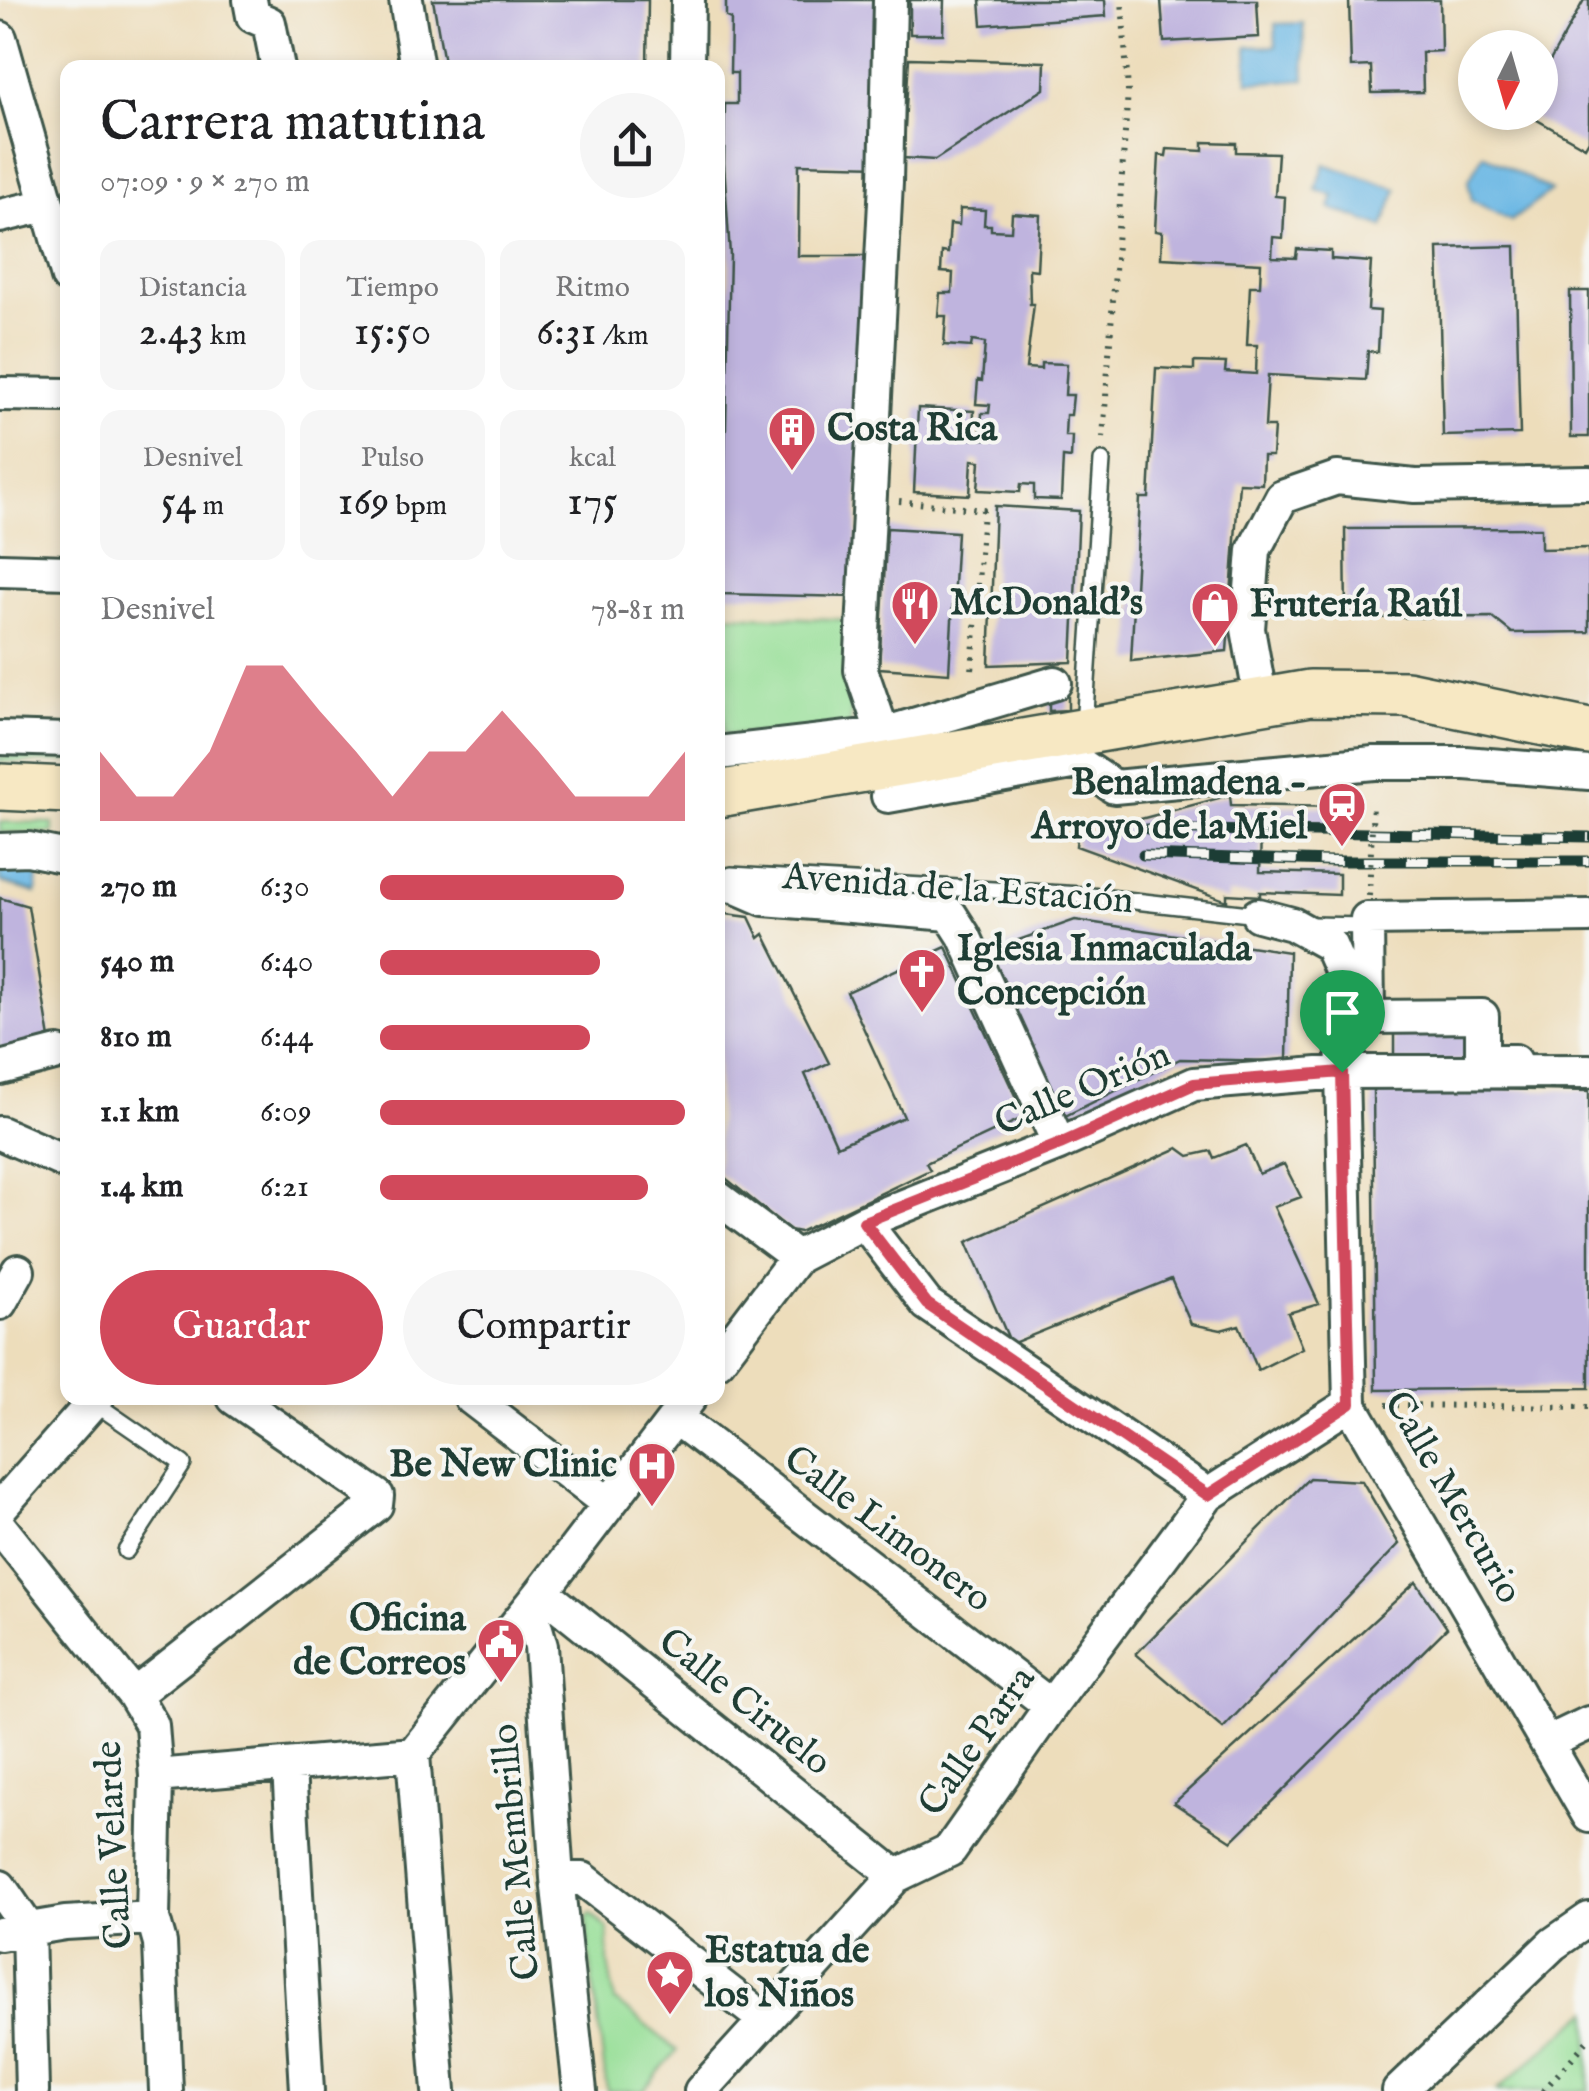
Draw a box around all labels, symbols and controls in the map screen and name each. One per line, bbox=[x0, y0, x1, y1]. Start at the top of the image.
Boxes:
north arrow bbox=[1458, 30, 1558, 130]
map controls bbox=[1458, 30, 1558, 130]
text: Carrera matutina bbox=[100, 89, 485, 159]
button: share bbox=[580, 93, 685, 198]
text: 07:09 · 9 × 270 m bbox=[100, 162, 310, 203]
text: Distancia bbox=[138, 271, 247, 306]
text: Tiempo bbox=[346, 271, 439, 306]
text: Ritmo bbox=[555, 271, 630, 306]
text: 2.43 bbox=[138, 306, 204, 359]
text: 15:50 bbox=[354, 306, 431, 359]
text: 6:31 bbox=[536, 306, 596, 359]
text: km bbox=[204, 319, 247, 354]
text: /km bbox=[596, 319, 649, 354]
building icon: Costa Rica bbox=[766, 404, 818, 472]
place label: Costa Rica bbox=[827, 406, 998, 454]
text: Desnivel bbox=[142, 441, 243, 476]
text: Pulso bbox=[361, 441, 424, 476]
text: kcal bbox=[569, 441, 616, 476]
text: 54 bbox=[161, 476, 196, 529]
text: 169 bbox=[338, 476, 389, 529]
text: 175 bbox=[567, 476, 618, 529]
text: m bbox=[196, 489, 224, 524]
text: bpm bbox=[389, 489, 447, 524]
restaurant icon: McDonald's bbox=[889, 578, 941, 646]
place label: McDonald's bbox=[950, 580, 1143, 628]
shop icon: Frutería Raúl bbox=[1189, 580, 1241, 648]
place label: Frutería Raúl bbox=[1250, 582, 1462, 630]
text: Desnivel bbox=[100, 590, 215, 631]
text: 78–81 m bbox=[591, 590, 685, 631]
place label: Benalmadena - Arroyo de la Miel bbox=[1030, 760, 1308, 852]
station icon: Benalmadena - Arroyo de la Miel bbox=[1316, 780, 1368, 848]
street label: Avenida de la Estación bbox=[780, 854, 1135, 926]
text: 270 m bbox=[100, 867, 177, 908]
text: 6:30 bbox=[260, 867, 310, 908]
place label: Iglesia Inmaculada Concepción bbox=[957, 926, 1252, 1018]
text: 540 m bbox=[100, 942, 175, 983]
text: 6:40 bbox=[260, 942, 313, 983]
church icon: Iglesia Inmaculada Concepción bbox=[896, 946, 948, 1014]
pin bbox=[1300, 970, 1385, 1073]
icon: arrive bbox=[1315, 985, 1370, 1040]
text: 810 m bbox=[100, 1017, 172, 1058]
text: 6:44 bbox=[260, 1017, 313, 1058]
street label: Calle Orión bbox=[988, 1032, 1178, 1148]
text: 1.1 km bbox=[100, 1092, 180, 1133]
text: 6:09 bbox=[260, 1092, 312, 1133]
text: 1.4 km bbox=[100, 1167, 184, 1208]
text: 6:21 bbox=[260, 1167, 309, 1208]
button: Guardar bbox=[100, 1270, 383, 1385]
button: Compartir bbox=[403, 1270, 685, 1385]
street label: Calle Mercurio bbox=[1372, 1383, 1532, 1613]
street label: Calle Limonero bbox=[773, 1436, 1001, 1624]
hospital icon: Be New Clinic bbox=[626, 1440, 678, 1508]
place label: Be New Clinic bbox=[389, 1442, 617, 1490]
place label: Oficina de Correos bbox=[293, 1596, 467, 1688]
public building icon: Oficina de Correos bbox=[475, 1616, 527, 1684]
street label: Calle Ciruelo bbox=[648, 1619, 840, 1787]
street label: Calle Parra bbox=[909, 1657, 1047, 1826]
street label: Calle Membrillo bbox=[482, 1722, 552, 1982]
street label: Calle Velarde bbox=[86, 1739, 144, 1951]
place label: Estatua de los Niños bbox=[704, 1928, 870, 2020]
place icon: Estatua de los Niños bbox=[644, 1948, 696, 2016]

